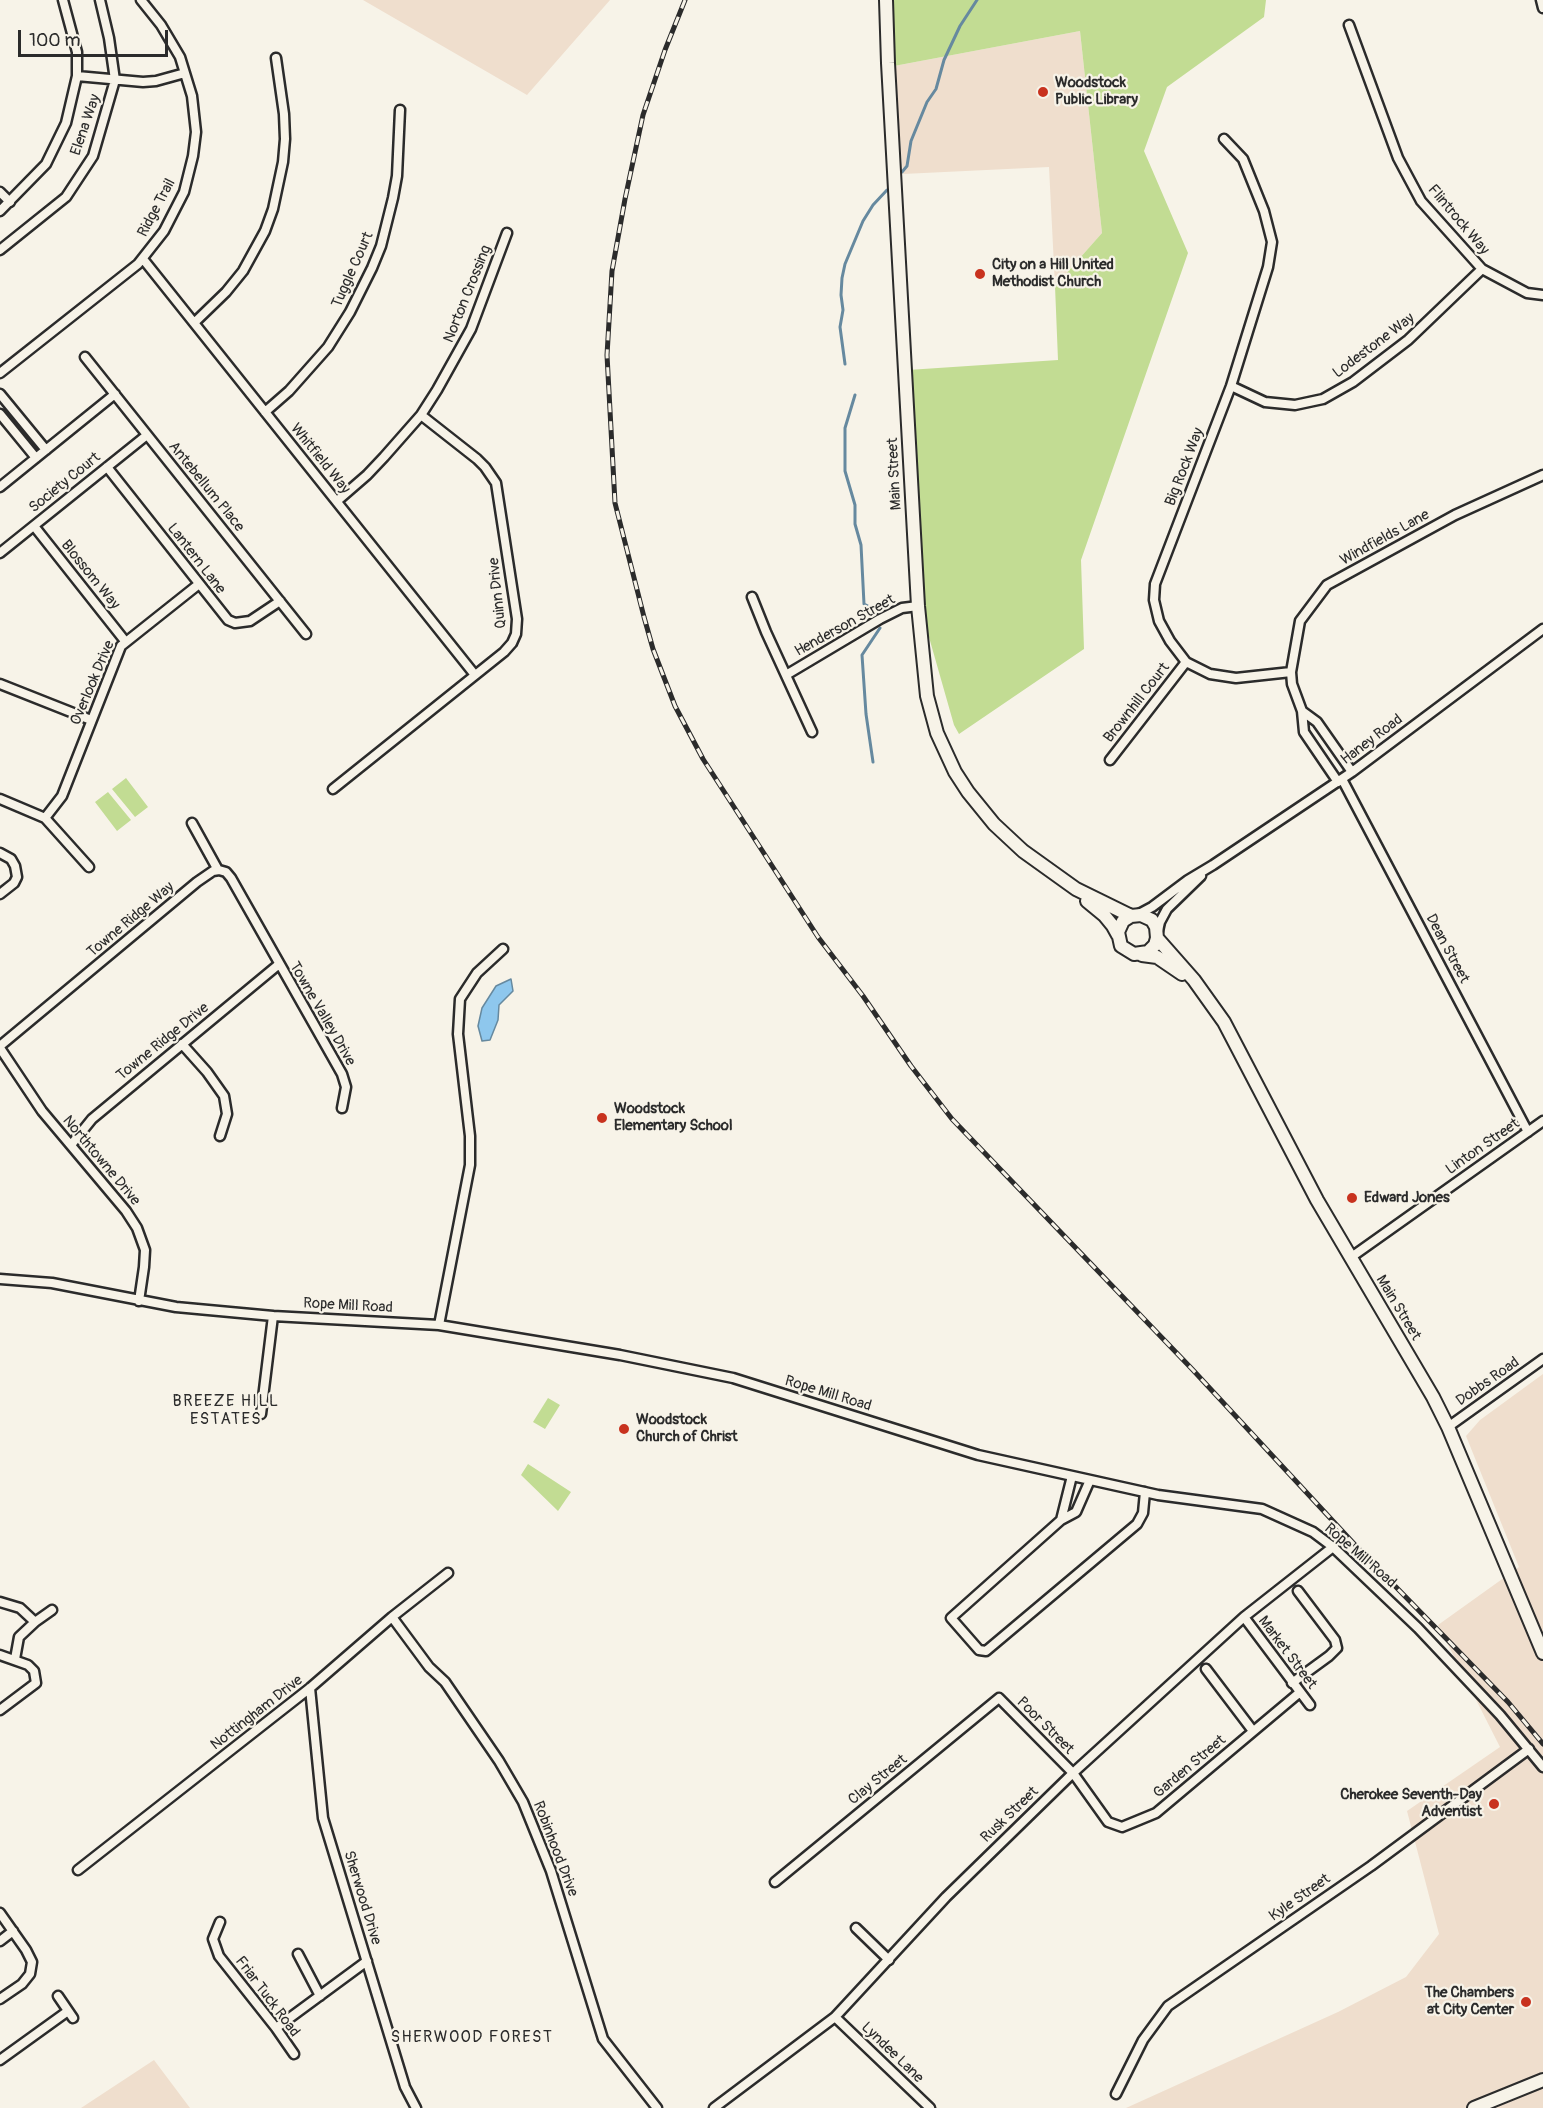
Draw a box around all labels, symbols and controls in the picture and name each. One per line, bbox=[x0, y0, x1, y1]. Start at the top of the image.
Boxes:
scale bar bbox=[21, 18, 171, 56]
text: 100 m bbox=[29, 29, 81, 52]
place label: Woodstock Public Library bbox=[1055, 74, 1138, 109]
marker: Woodstock Public Library bbox=[1036, 85, 1050, 99]
street label: Elena Way bbox=[67, 92, 105, 158]
street label: Ridge Trail bbox=[134, 176, 180, 240]
street label: Flintrock Way bbox=[1423, 181, 1493, 259]
street label: Tuggle Court bbox=[328, 229, 378, 311]
street label: Norton Crossing bbox=[440, 243, 496, 345]
place label: City on a Hill United Methodist Church bbox=[992, 256, 1114, 291]
marker: City on a Hill United Methodist Church bbox=[973, 267, 987, 281]
street label: Lodestone Way bbox=[1330, 310, 1418, 382]
street label: Whitfield Way bbox=[286, 420, 354, 498]
street label: Big Rock Way bbox=[1162, 425, 1208, 509]
street label: Main Street bbox=[884, 437, 906, 511]
street label: Antebellum Place bbox=[164, 438, 248, 536]
street label: Society Court bbox=[26, 449, 104, 517]
street label: Windfields Lane bbox=[1337, 506, 1433, 570]
street label: Lantern Lane bbox=[163, 520, 229, 598]
street label: Blossom Way bbox=[57, 537, 123, 613]
street label: Quinn Drive bbox=[485, 557, 511, 629]
street label: Henderson Street bbox=[792, 591, 898, 661]
street label: Overlook Drive bbox=[67, 638, 119, 728]
street label: Brownhill Court bbox=[1100, 659, 1174, 747]
street label: Haney Road bbox=[1338, 711, 1406, 769]
street label: Towne Ridge Way bbox=[84, 878, 178, 962]
street label: Dean Street bbox=[1421, 911, 1473, 987]
street label: Towne Valley Drive bbox=[285, 959, 359, 1069]
street label: Towne Ridge Drive bbox=[113, 999, 213, 1085]
place label: Woodstock Elementary School bbox=[614, 1100, 732, 1135]
marker: Woodstock Elementary School bbox=[595, 1111, 609, 1125]
street label: Northtowne Drive bbox=[58, 1112, 144, 1210]
street label: Linton Street bbox=[1443, 1115, 1523, 1179]
place label: Edward Jones bbox=[1364, 1189, 1450, 1207]
marker: Edward Jones bbox=[1345, 1191, 1359, 1205]
street label: Main Street bbox=[1372, 1272, 1424, 1344]
street label: Rope Mill Road bbox=[303, 1295, 393, 1317]
street label: Dobbs Road bbox=[1453, 1354, 1523, 1410]
street label: Rope Mill Road bbox=[783, 1372, 873, 1416]
district label: BREEZE HILL ESTATES bbox=[173, 1392, 279, 1430]
place label: Woodstock Church of Christ bbox=[636, 1411, 738, 1446]
marker: Woodstock Church of Christ bbox=[617, 1422, 631, 1436]
street label: Rope Mill Road bbox=[1320, 1520, 1400, 1592]
street label: Market Street bbox=[1254, 1613, 1320, 1693]
street label: Nottingham Drive bbox=[207, 1672, 307, 1754]
street label: Poor Street bbox=[1013, 1694, 1077, 1758]
street label: Garden Street bbox=[1150, 1732, 1230, 1802]
street label: Clay Street bbox=[845, 1751, 911, 1809]
street label: Rusk Street bbox=[977, 1783, 1043, 1847]
place label: Cherokee Seventh-Day Adventist bbox=[1340, 1786, 1482, 1821]
marker: Cherokee Seventh-Day Adventist bbox=[1487, 1797, 1501, 1811]
street label: Robinhood Drive bbox=[529, 1799, 581, 1899]
street label: Sherwood Drive bbox=[339, 1849, 385, 1947]
street label: Kyle Street bbox=[1266, 1870, 1334, 1926]
street label: Friar Tuck Road bbox=[231, 1953, 303, 2041]
place label: The Chambers at City Center bbox=[1425, 1984, 1514, 2019]
marker: The Chambers at City Center bbox=[1519, 1995, 1533, 2009]
street label: Lyndee Lane bbox=[857, 2019, 927, 2087]
district label: SHERWOOD FOREST bbox=[391, 2028, 553, 2048]

